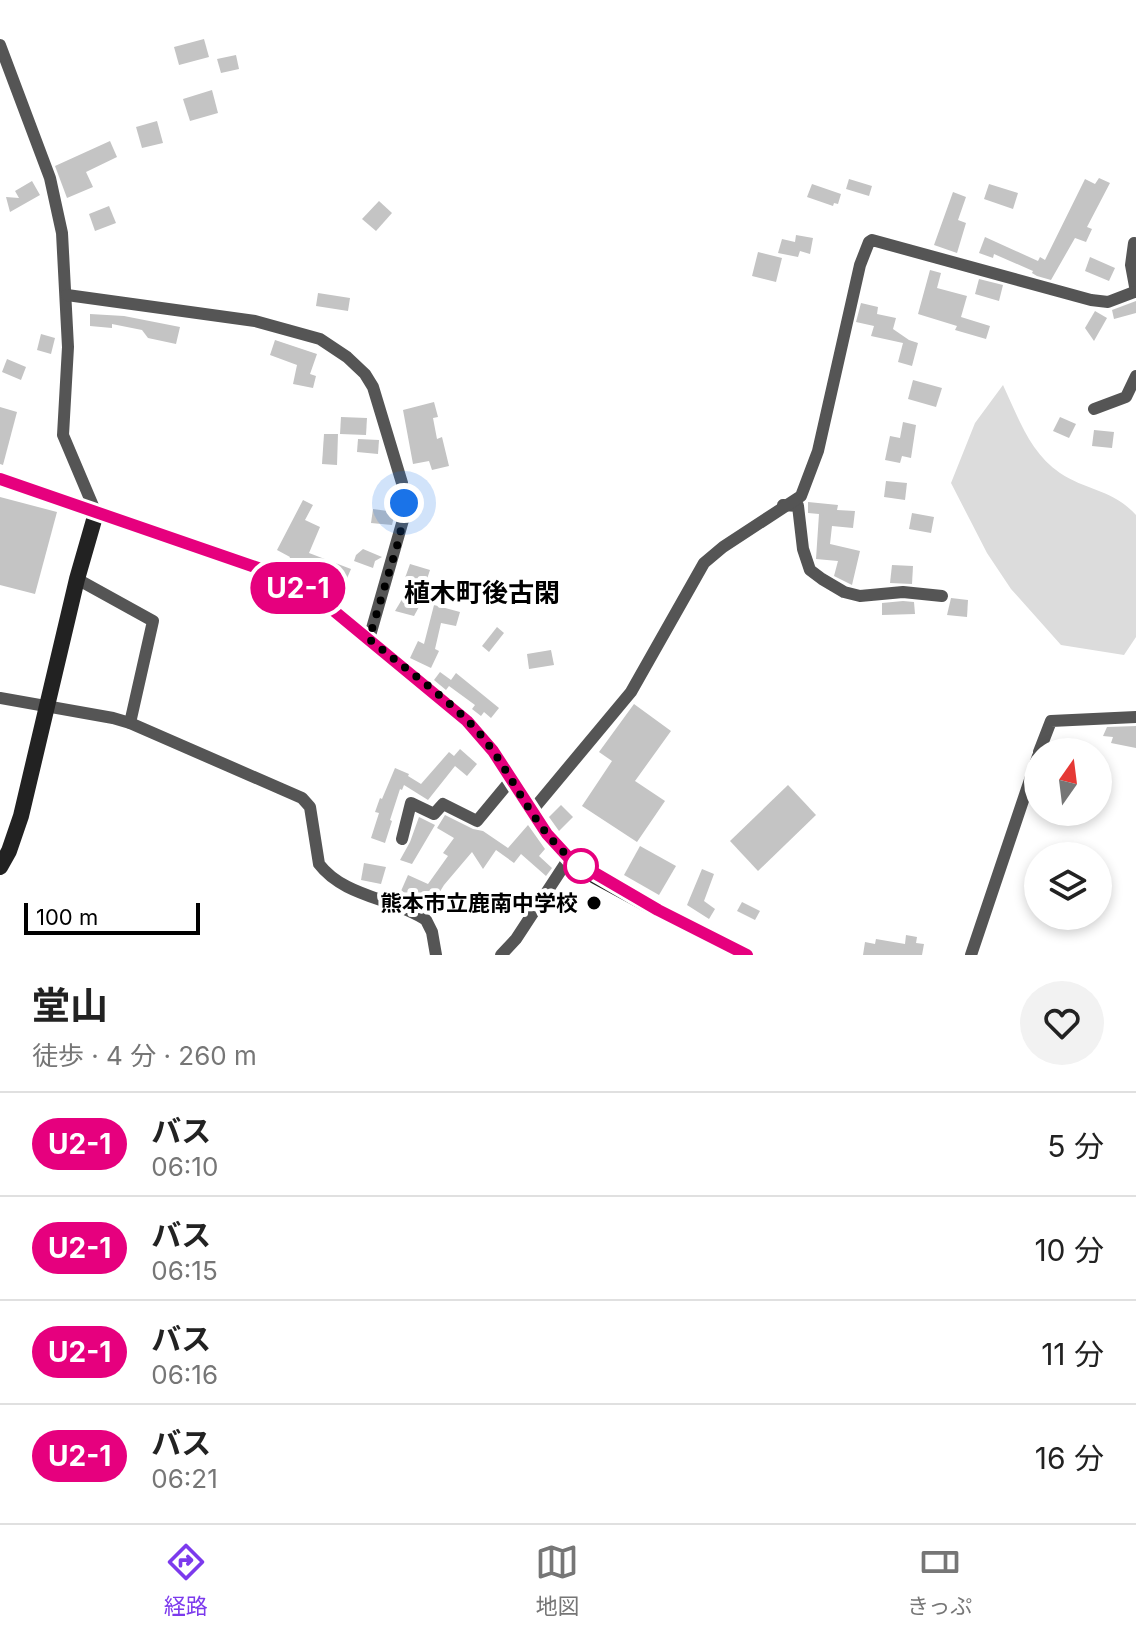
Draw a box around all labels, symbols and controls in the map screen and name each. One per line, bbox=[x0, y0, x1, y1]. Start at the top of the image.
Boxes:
your location bbox=[384, 483, 424, 523]
line badge: U2-1 bbox=[242, 562, 354, 614]
text: U2-1 bbox=[266, 571, 330, 605]
district label: 植木町後古閑 bbox=[404, 577, 560, 608]
north arrow bbox=[1024, 738, 1112, 826]
map controls bbox=[1024, 738, 1112, 930]
button: layers bbox=[1024, 842, 1112, 930]
unlabelled marker bbox=[564, 849, 598, 883]
place label: 熊本市立鹿南中学校 bbox=[380, 890, 578, 916]
marker: 熊本市立鹿南中学校 bbox=[585, 894, 603, 912]
scale bar bbox=[24, 899, 200, 935]
text: 100 m bbox=[36, 904, 98, 930]
button: heart bbox=[1020, 981, 1104, 1065]
text: 堂山 bbox=[32, 982, 108, 1028]
text: 徒歩 · 4 分 · 260 m bbox=[32, 1040, 257, 1071]
text: バス bbox=[151, 1113, 211, 1149]
text: U2-1 bbox=[48, 1127, 111, 1161]
text: 5 分 bbox=[1047, 1128, 1104, 1164]
text: 06:10 bbox=[151, 1151, 218, 1182]
text: バス bbox=[151, 1217, 211, 1253]
text: U2-1 bbox=[48, 1231, 111, 1265]
text: 10 分 bbox=[1034, 1232, 1104, 1268]
text: 06:15 bbox=[151, 1255, 218, 1286]
text: バス bbox=[151, 1321, 211, 1357]
text: U2-1 bbox=[48, 1335, 111, 1369]
text: 11 分 bbox=[1041, 1336, 1104, 1372]
text: 06:16 bbox=[151, 1359, 218, 1390]
text: バス bbox=[151, 1425, 211, 1461]
text: U2-1 bbox=[48, 1439, 111, 1473]
text: 16 分 bbox=[1035, 1440, 1104, 1476]
text: 06:21 bbox=[151, 1463, 218, 1494]
tab: 経路 bbox=[164, 1540, 208, 1620]
tab: 地図 bbox=[535, 1540, 579, 1620]
tab: きっぷ bbox=[907, 1540, 972, 1620]

